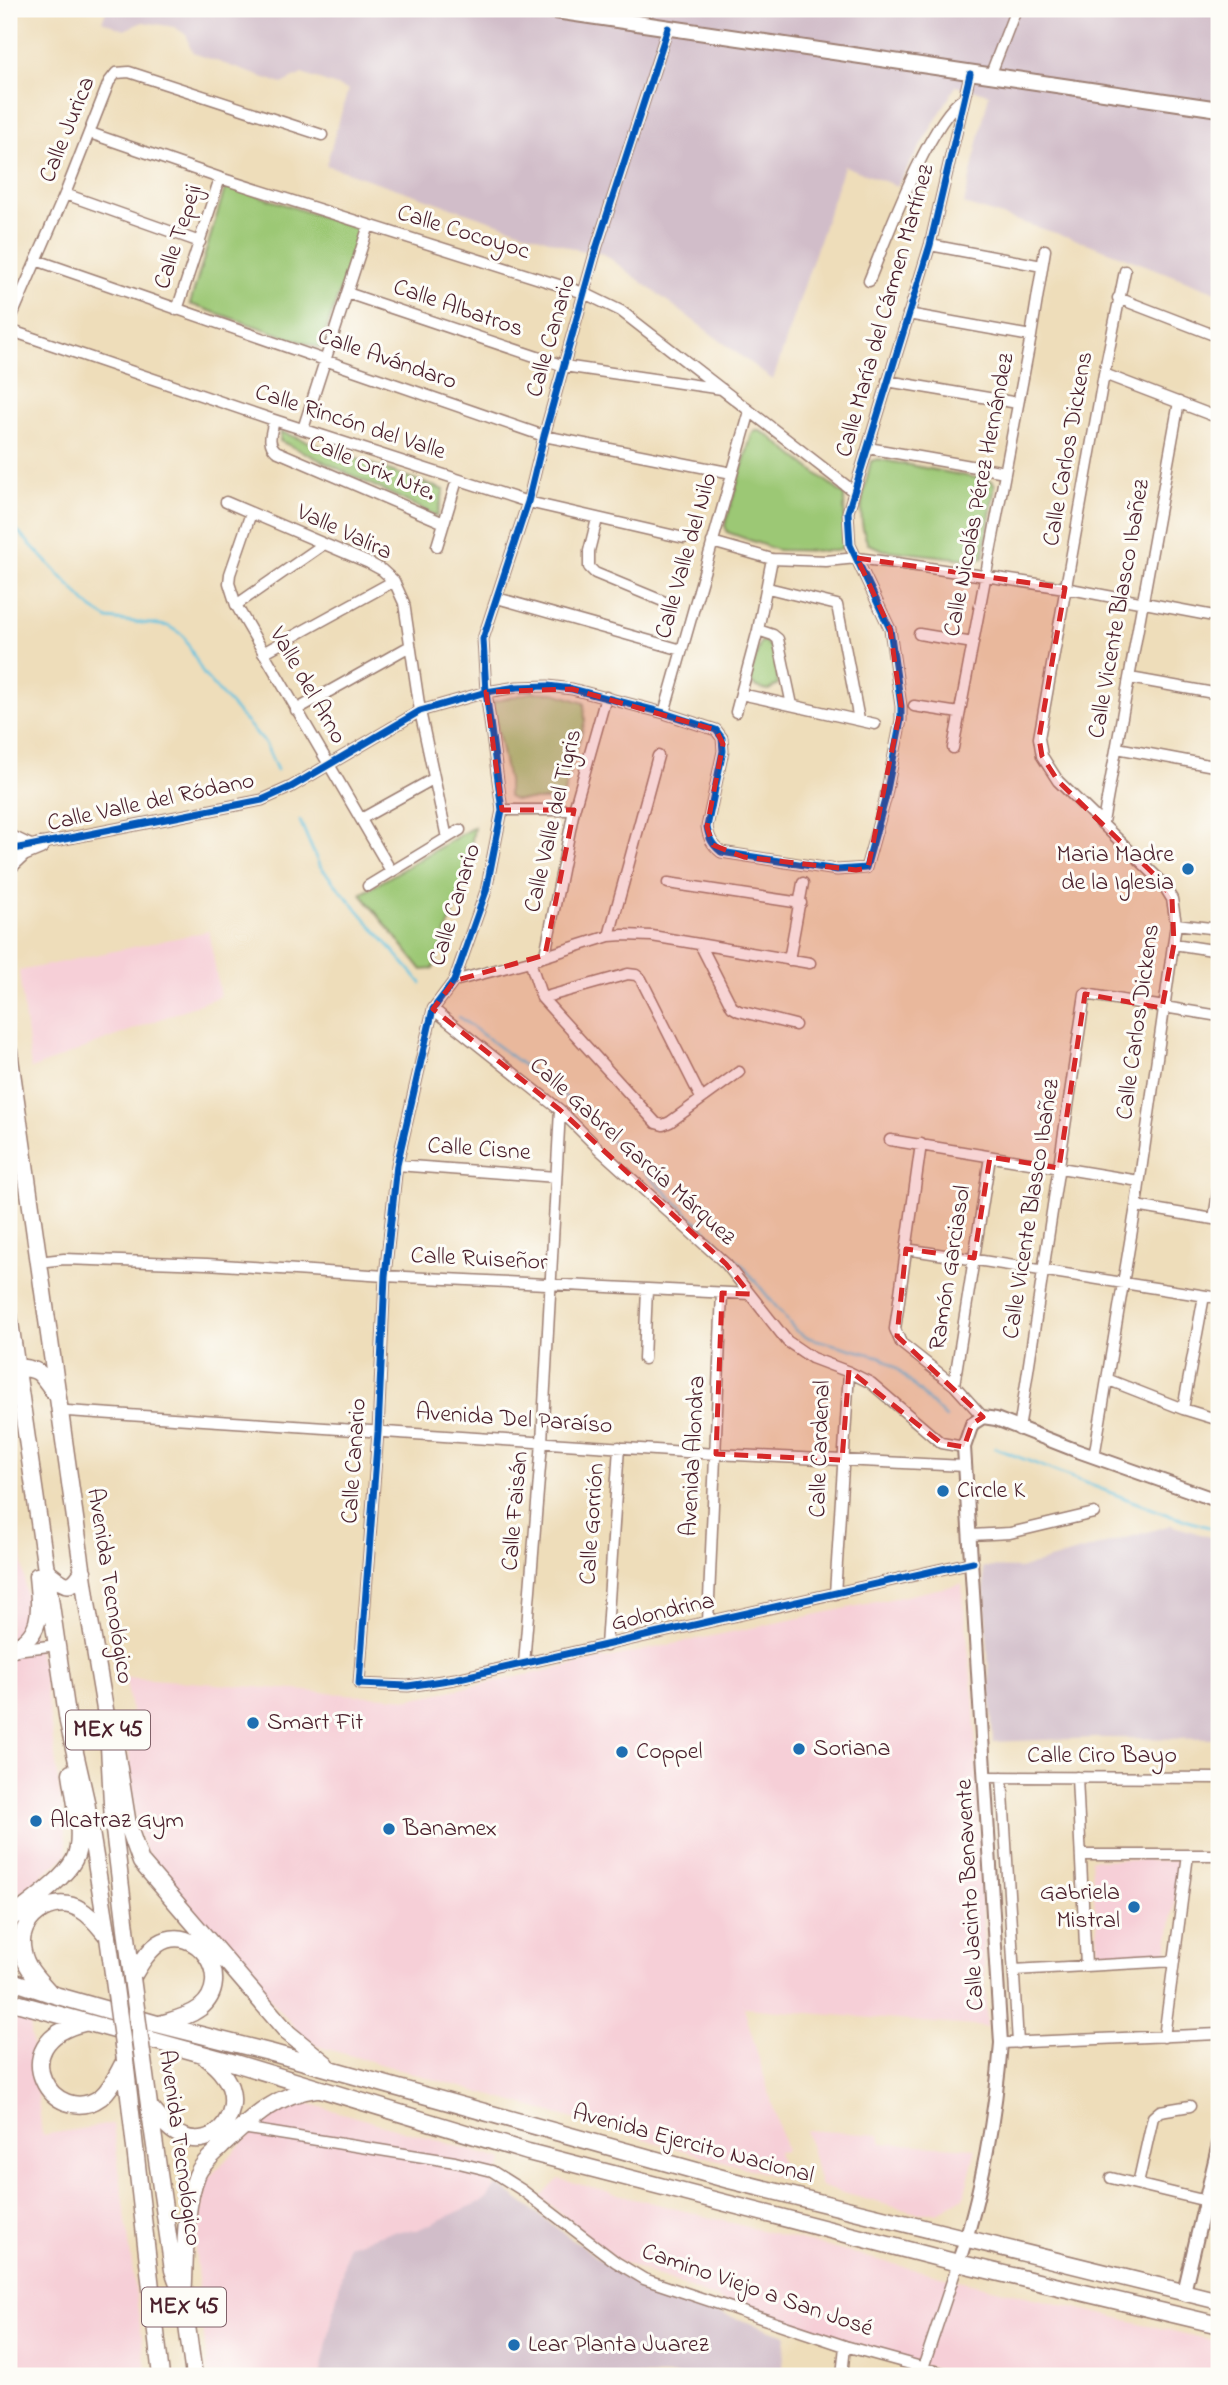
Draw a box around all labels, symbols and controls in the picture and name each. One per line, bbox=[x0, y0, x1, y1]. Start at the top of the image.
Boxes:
street label: Calle Jurica bbox=[31, 72, 105, 188]
street label: Calle María del Cármen Martínez bbox=[827, 159, 945, 462]
street label: Calle Tepeji bbox=[146, 180, 212, 294]
street label: Calle Cocoyoc bbox=[392, 196, 534, 271]
street label: Calle Albatros bbox=[388, 270, 528, 348]
street label: Calle Canario bbox=[518, 271, 586, 401]
street label: Calle Avándaro bbox=[313, 320, 461, 400]
street label: Calle Nicolás Pérez Hernández bbox=[935, 349, 1025, 640]
street label: Calle Carlos Dickens bbox=[1035, 349, 1103, 549]
street label: Calle Rincón del Valle bbox=[250, 376, 450, 470]
street label: Calle Orix Nte. bbox=[303, 426, 441, 512]
street label: Calle Valle del Nilo bbox=[647, 469, 727, 643]
street label: Calle Vicente Blasco Ibañez bbox=[1080, 476, 1160, 741]
street label: Valle Valira bbox=[289, 495, 398, 570]
street label: Valle del Arno bbox=[259, 620, 355, 751]
street label: Calle Valle del Tigris bbox=[516, 726, 592, 916]
street label: Calle Valle del Ródano bbox=[44, 764, 258, 842]
place label: Maria Madre de la Iglesia bbox=[1057, 838, 1174, 901]
street label: Calle Canario bbox=[421, 840, 491, 970]
marker: Maria Madre de la Iglesia bbox=[1180, 861, 1196, 877]
street label: Calle Carlos Dickens bbox=[1108, 922, 1170, 1122]
street label: Calle Gabrel García Márquez bbox=[521, 1049, 744, 1255]
street label: Calle Vicente Blasco Ibañez bbox=[994, 1076, 1070, 1342]
street label: Calle Cisne bbox=[426, 1129, 532, 1171]
street label: Ramón Garciasol bbox=[921, 1183, 981, 1353]
street label: Calle Ruiseñor bbox=[410, 1239, 549, 1281]
street label: Avenida Alondra bbox=[672, 1375, 716, 1537]
street label: Calle Cardenal bbox=[801, 1380, 841, 1518]
street label: Avenida Del Paraíso bbox=[414, 1396, 614, 1444]
street label: Calle Canario bbox=[333, 1397, 377, 1525]
street label: Calle Faisán bbox=[493, 1450, 539, 1572]
street label: Calle Gorrión bbox=[571, 1462, 615, 1586]
place label: Circle K bbox=[957, 1474, 1025, 1509]
marker: Circle K bbox=[935, 1483, 951, 1499]
street label: Avenida Tecnológico bbox=[76, 1486, 142, 1686]
street label: Golondrina bbox=[608, 1584, 718, 1642]
place label: Smart Fit bbox=[267, 1706, 363, 1741]
road number: MEX 45 bbox=[66, 1710, 150, 1750]
marker: Smart Fit bbox=[245, 1715, 261, 1731]
place label: Soriana bbox=[813, 1732, 890, 1767]
place label: Coppel bbox=[636, 1735, 703, 1770]
street label: Calle Ciro Bayo bbox=[1027, 1739, 1177, 1775]
marker: Soriana bbox=[791, 1741, 807, 1757]
marker: Coppel bbox=[614, 1744, 630, 1760]
street label: Calle Jacinto Benavente bbox=[947, 1778, 995, 2012]
place label: Alcatraz Gym bbox=[50, 1804, 184, 1840]
place label: Banamex bbox=[402, 1812, 497, 1847]
marker: Alcatraz Gym bbox=[28, 1813, 44, 1829]
marker: Banamex bbox=[381, 1821, 397, 1837]
place label: Gabriela Mistral bbox=[1040, 1876, 1120, 1939]
marker: Gabriela Mistral bbox=[1126, 1899, 1142, 1915]
street label: Avenida Tecnológico bbox=[148, 2048, 210, 2248]
street label: Avenida Ejercito Nacional bbox=[568, 2096, 818, 2194]
street label: Camino Viejo a San José bbox=[637, 2235, 878, 2347]
road number: MEX 45 bbox=[142, 2288, 226, 2326]
place label: Lear Planta Juarez bbox=[528, 2328, 710, 2363]
marker: Lear Planta Juarez bbox=[506, 2337, 522, 2353]

